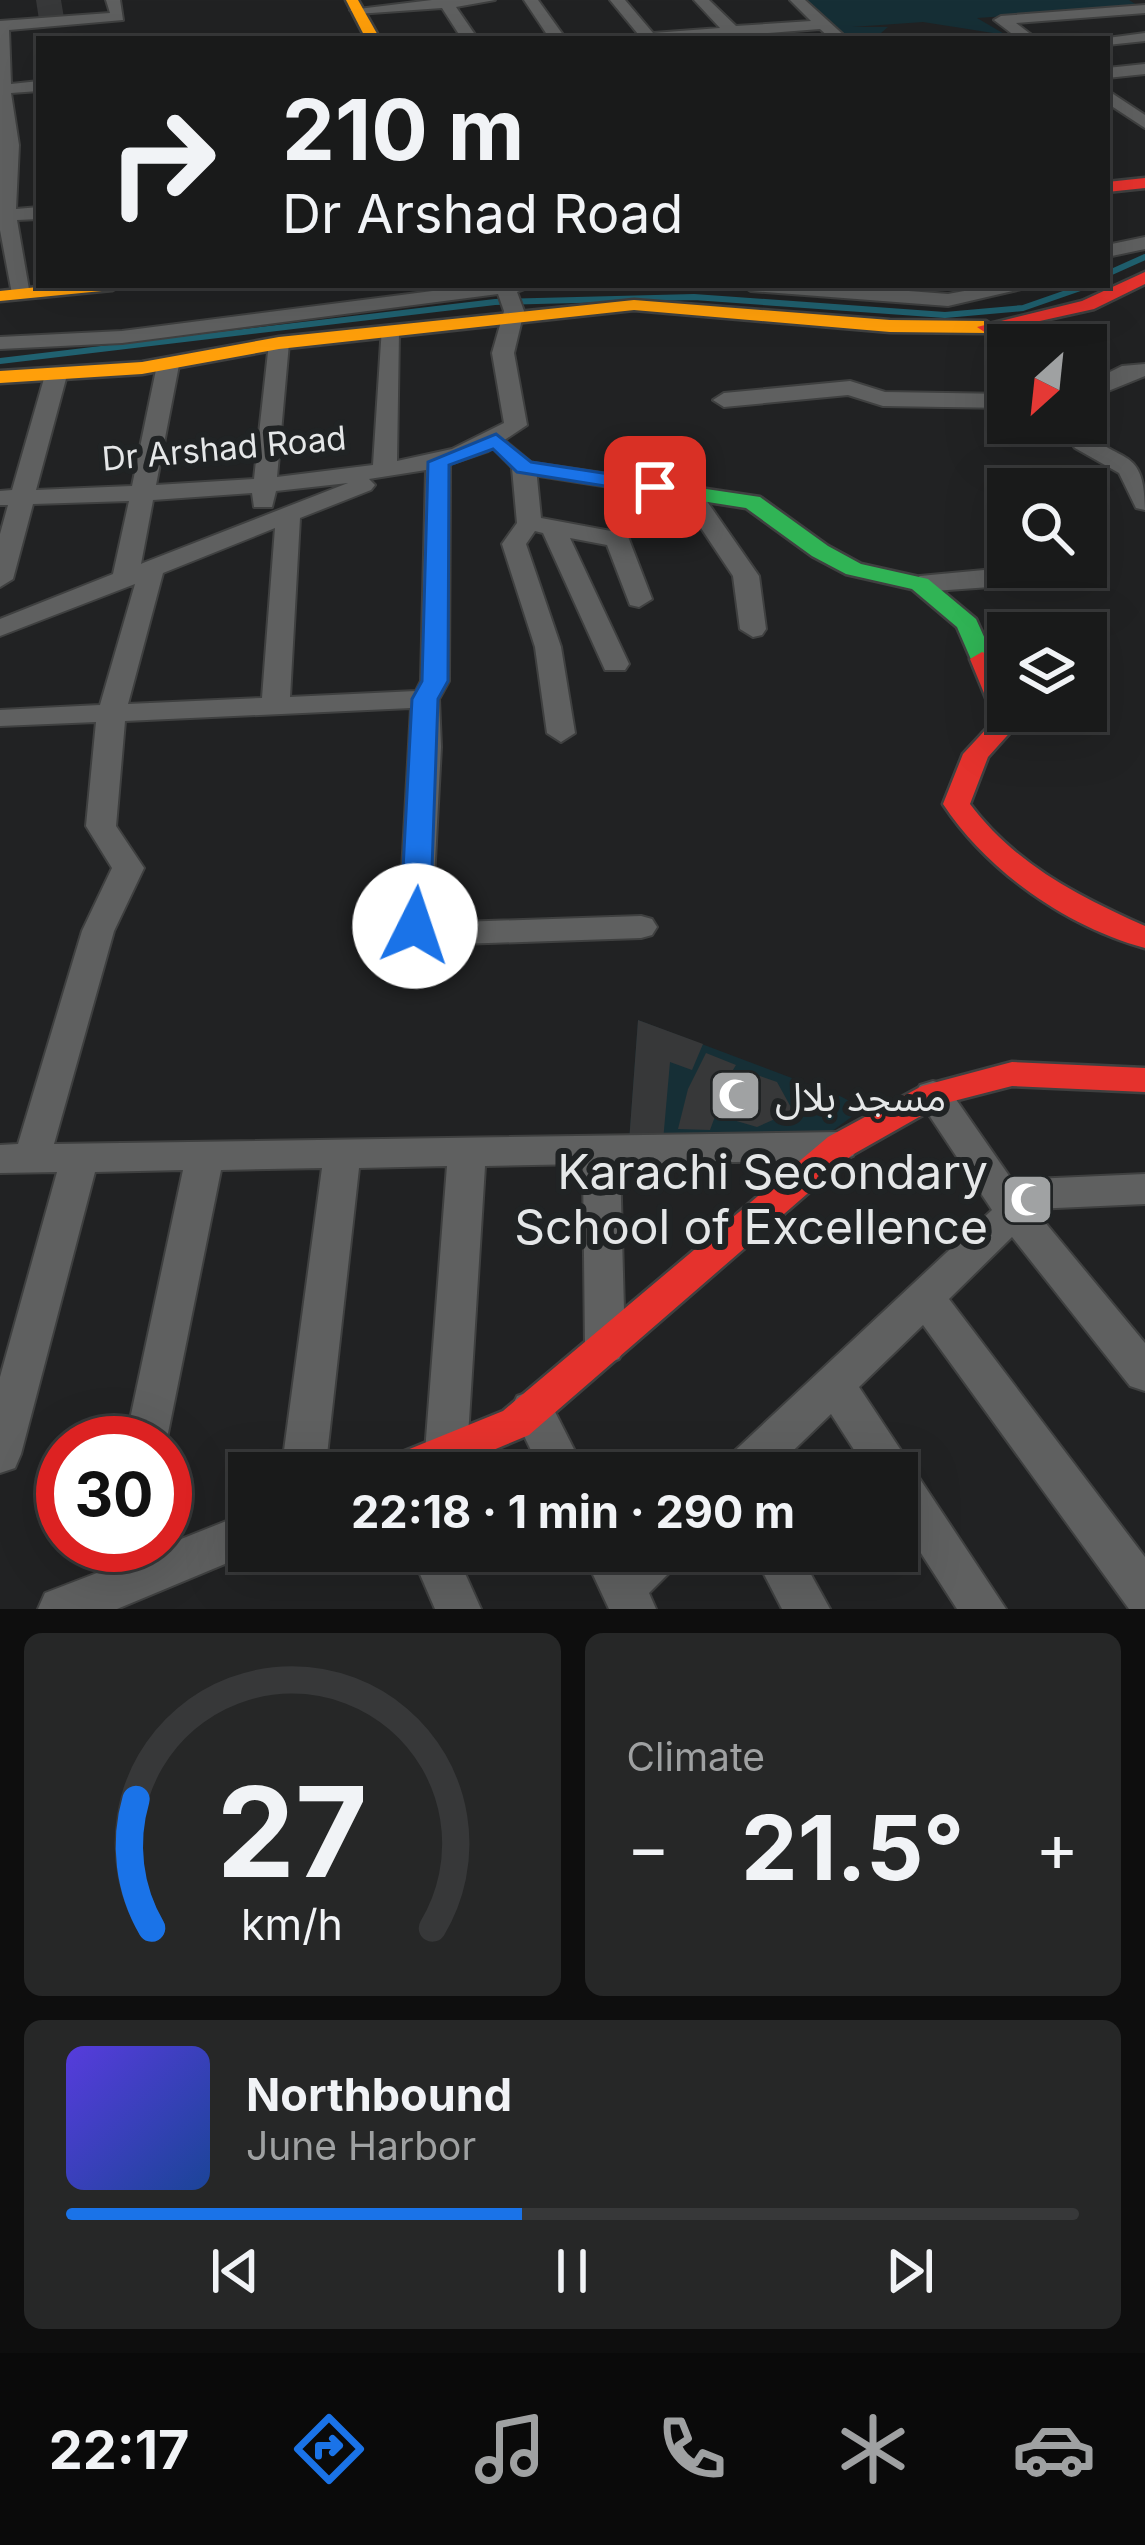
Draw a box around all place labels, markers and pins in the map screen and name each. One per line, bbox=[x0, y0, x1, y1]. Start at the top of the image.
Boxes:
pin bbox=[604, 436, 706, 538]
mosque icon: مسجد بلال bbox=[708, 1068, 764, 1124]
place label: مسجد بلال bbox=[775, 1073, 946, 1120]
place label: Karachi Secondary School of Excellence bbox=[514, 1142, 988, 1256]
mosque icon: Karachi Secondary School of Excellence bbox=[999, 1171, 1055, 1227]

